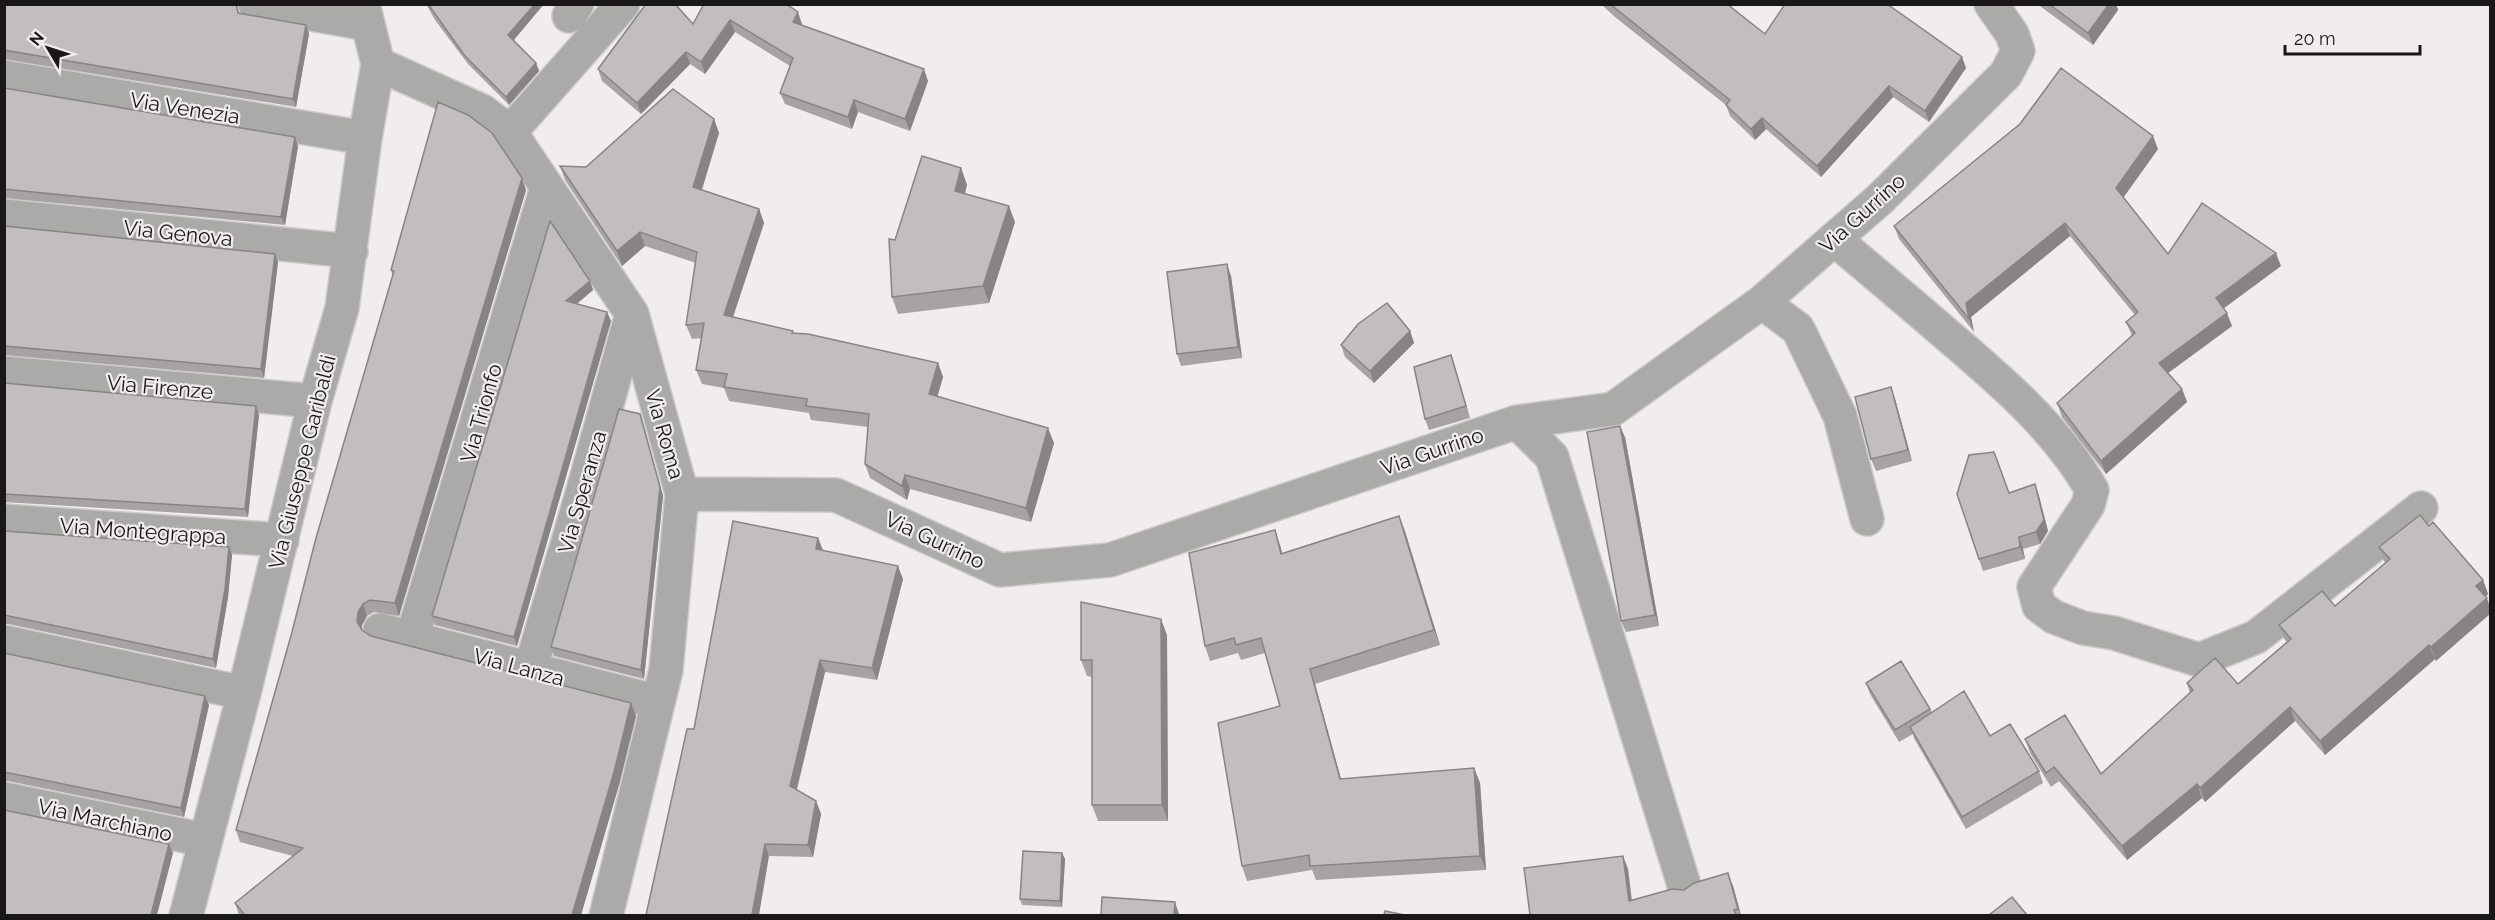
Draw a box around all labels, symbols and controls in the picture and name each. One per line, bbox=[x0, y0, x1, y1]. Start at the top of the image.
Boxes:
north arrow bbox=[18, 18, 78, 78]
scale bar bbox=[2285, 18, 2420, 56]
text: N bbox=[26, 28, 48, 50]
text: 20 m bbox=[2294, 28, 2336, 49]
street label: Via Venezia bbox=[128, 87, 242, 129]
street label: Via Gurrino bbox=[1814, 168, 1910, 258]
street label: Via Genova bbox=[122, 215, 234, 251]
street label: Via Giuseppe Garibaldi bbox=[263, 352, 341, 572]
street label: Via Trionfo bbox=[455, 361, 507, 465]
street label: Via Firenze bbox=[106, 370, 214, 404]
street label: Via Roma bbox=[640, 386, 690, 482]
street label: Via Gurrino bbox=[1377, 422, 1487, 480]
street label: Via Speranza bbox=[553, 428, 611, 556]
street label: Via Gurrino bbox=[881, 506, 989, 574]
street label: Via Montegrappa bbox=[59, 513, 227, 549]
street label: Via Lanza bbox=[471, 643, 567, 691]
street label: Via Marchiano bbox=[35, 794, 175, 846]

